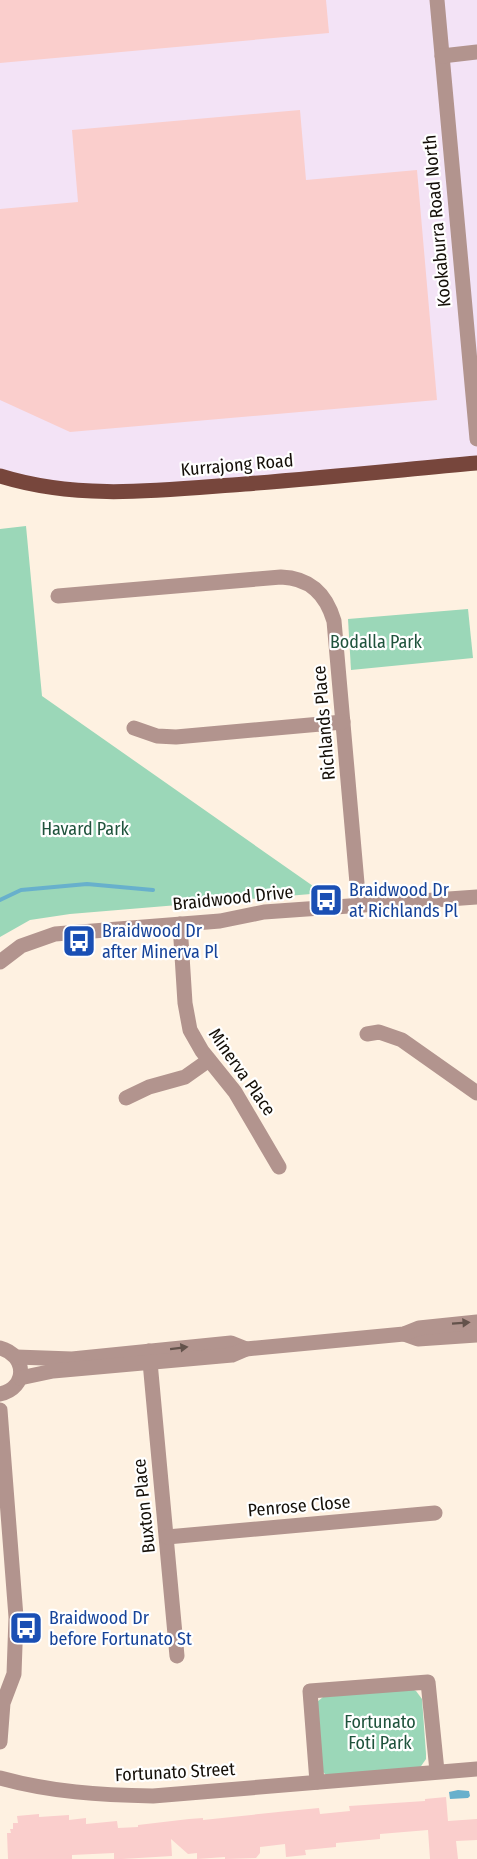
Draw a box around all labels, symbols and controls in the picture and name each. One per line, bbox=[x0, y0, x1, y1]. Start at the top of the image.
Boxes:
street label: Kookaburra Road North bbox=[419, 134, 455, 308]
street label: Kurrajong Road bbox=[180, 449, 294, 481]
park label: Bodalla Park bbox=[330, 631, 423, 653]
street label: Richlands Place bbox=[308, 665, 340, 781]
park label: Havard Park bbox=[41, 818, 129, 840]
place label: Braidwood Dr at Richlands Pl bbox=[349, 879, 458, 922]
street label: Braidwood Drive bbox=[172, 881, 295, 915]
bus stop icon: Braidwood Dr at Richlands Pl bbox=[308, 882, 344, 918]
place label: Braidwood Dr after Minerva Pl bbox=[102, 920, 218, 963]
bus stop icon: Braidwood Dr after Minerva Pl bbox=[61, 923, 97, 959]
street label: Minerva Place bbox=[204, 1024, 280, 1120]
one-way arrow bbox=[451, 1318, 470, 1328]
one-way arrow bbox=[170, 1343, 189, 1353]
street label: Buxton Place bbox=[128, 1458, 160, 1554]
street label: Penrose Close bbox=[247, 1491, 351, 1521]
place label: Braidwood Dr before Fortunato St bbox=[49, 1607, 192, 1650]
bus stop icon: Braidwood Dr before Fortunato St bbox=[8, 1610, 44, 1646]
park label: Fortunato Foti Park bbox=[344, 1711, 416, 1754]
street label: Fortunato Street bbox=[114, 1758, 236, 1786]

